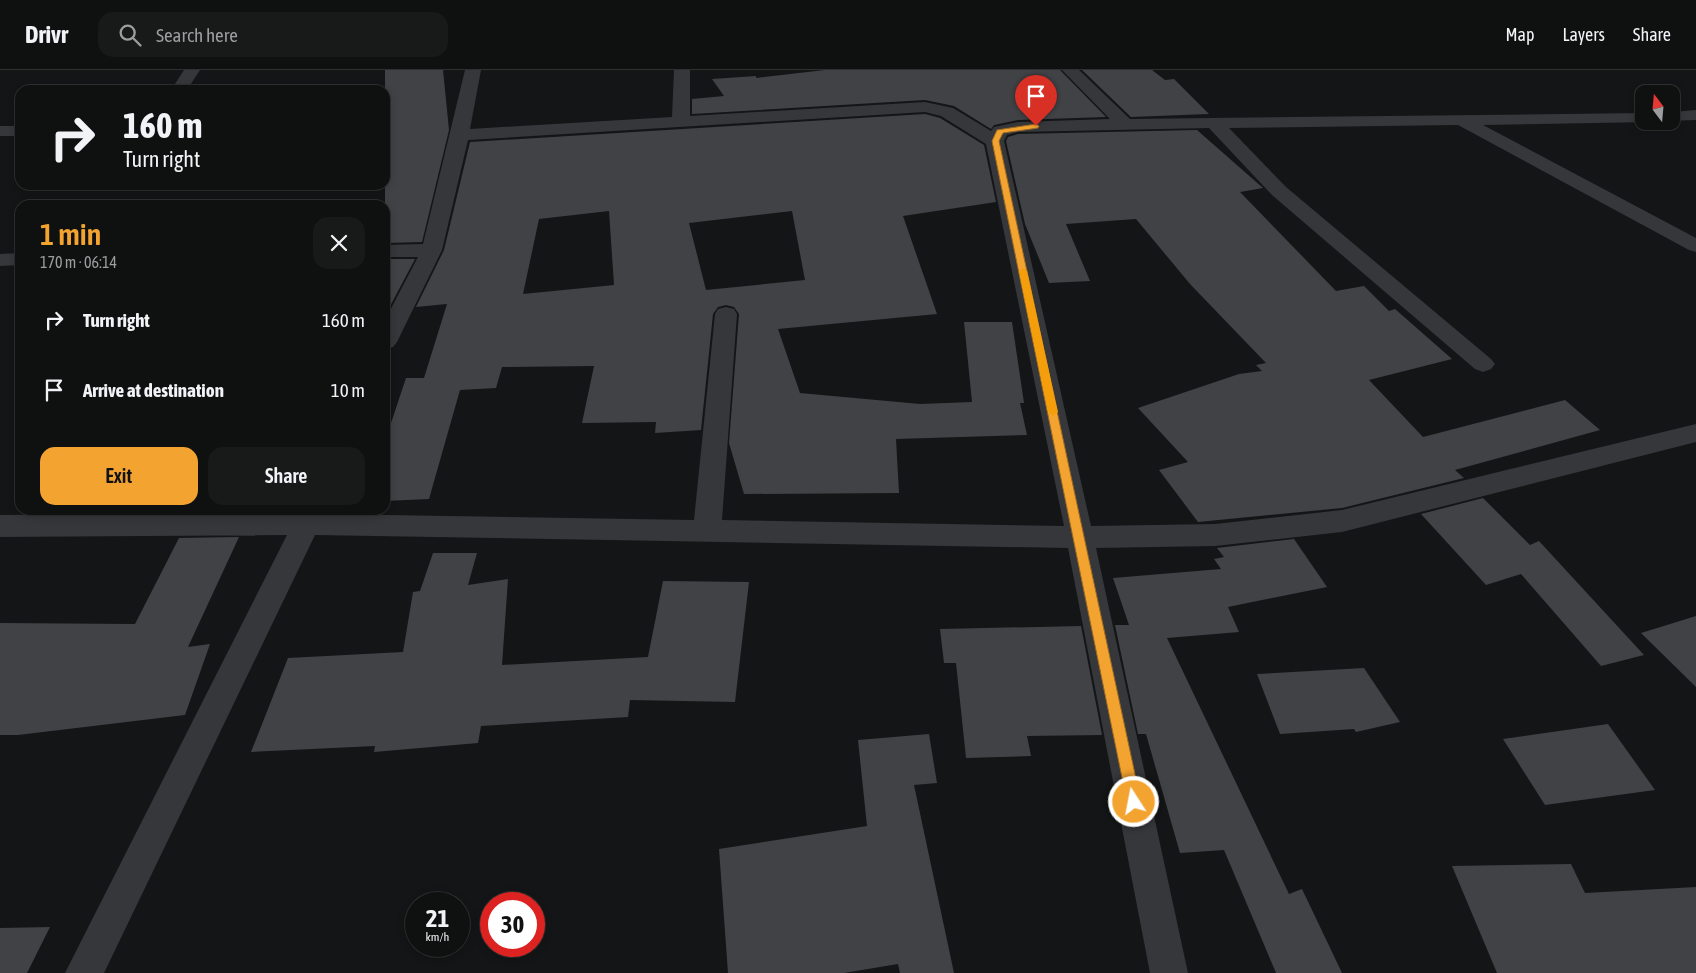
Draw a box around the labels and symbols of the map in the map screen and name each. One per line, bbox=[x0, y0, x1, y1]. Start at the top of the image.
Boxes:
pin bbox=[1015, 75, 1057, 126]
north arrow bbox=[1635, 85, 1680, 130]
position arrow bbox=[1107, 775, 1159, 827]
speed limit sign: 30 bbox=[480, 892, 545, 957]

